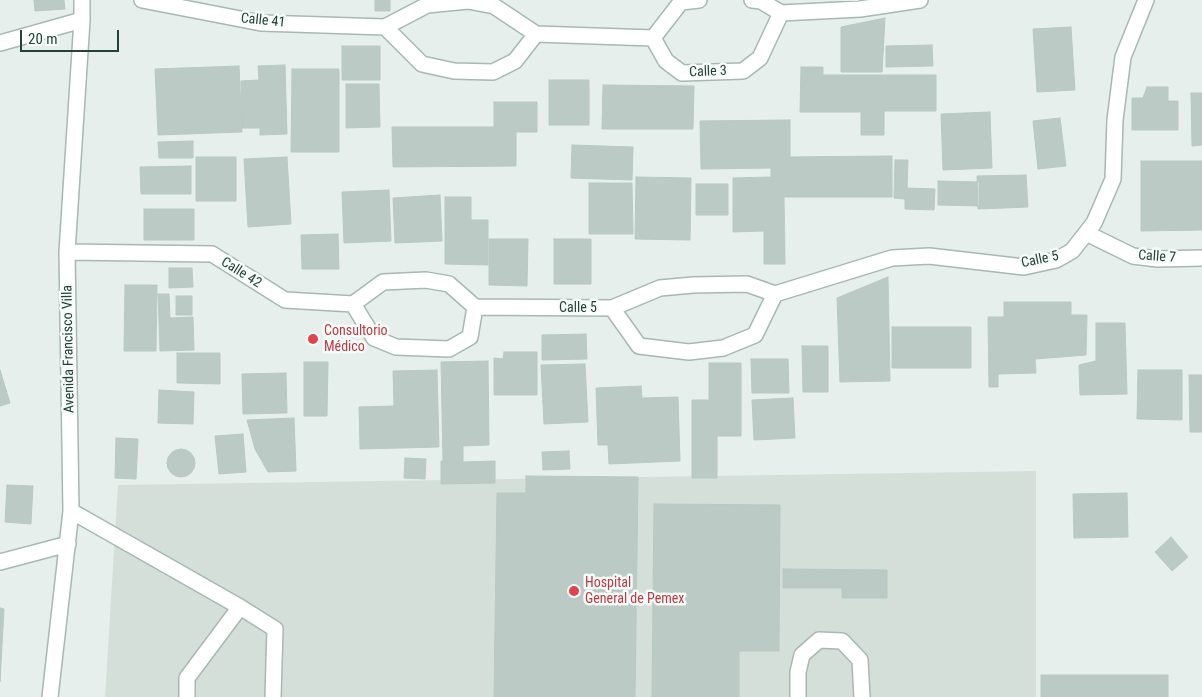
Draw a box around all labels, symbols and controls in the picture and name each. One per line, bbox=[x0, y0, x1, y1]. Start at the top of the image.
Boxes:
street label: Calle 41 bbox=[240, 10, 286, 32]
scale bar bbox=[22, 20, 121, 52]
text: 20 m bbox=[28, 30, 58, 48]
street label: Calle 3 bbox=[689, 63, 727, 81]
street label: Calle 7 bbox=[1138, 247, 1176, 267]
street label: Calle 5 bbox=[1020, 248, 1060, 272]
street label: Calle 42 bbox=[218, 254, 264, 292]
street label: Avenida Francisco Villa bbox=[59, 285, 79, 413]
street label: Calle 5 bbox=[559, 300, 597, 316]
place label: Consultorio Médico bbox=[324, 323, 388, 356]
marker: Consultorio Médico bbox=[306, 332, 320, 346]
place label: Hospital General de Pemex bbox=[585, 575, 685, 608]
marker: Hospital General de Pemex bbox=[567, 584, 581, 598]

